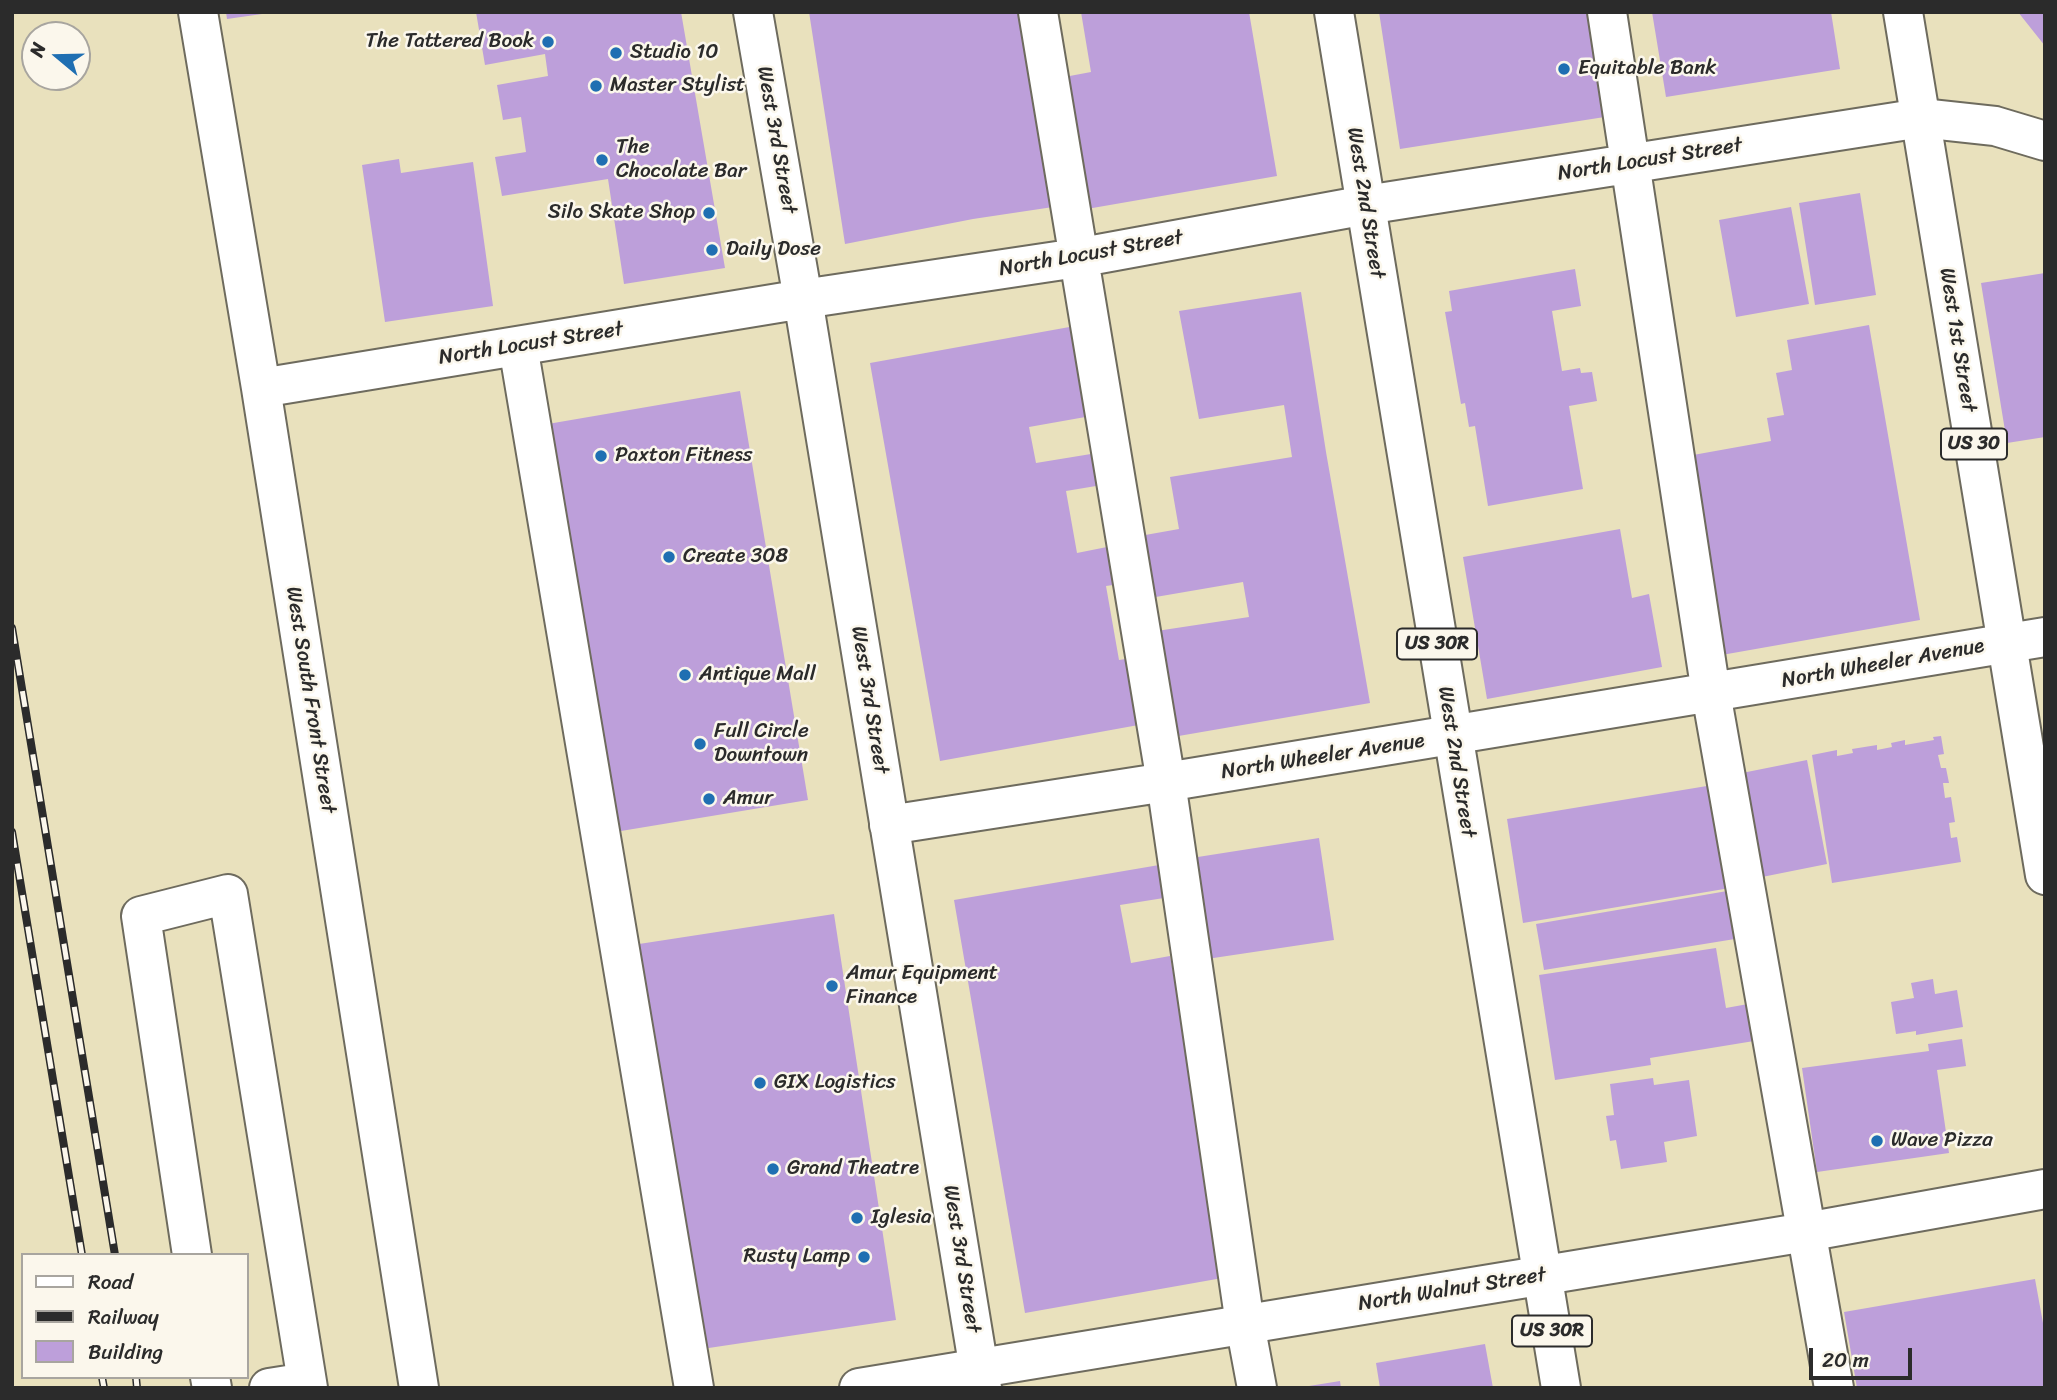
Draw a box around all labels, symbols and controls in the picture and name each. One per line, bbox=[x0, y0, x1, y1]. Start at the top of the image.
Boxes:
north arrow bbox=[21, 21, 91, 91]
place label: The Tattered Book bbox=[366, 29, 534, 55]
marker: The Tattered Book bbox=[540, 34, 556, 50]
text: N bbox=[20, 38, 55, 61]
place label: Studio 10 bbox=[630, 40, 719, 66]
marker: Studio 10 bbox=[608, 45, 624, 61]
place label: Equitable Bank bbox=[1578, 56, 1716, 82]
marker: Equitable Bank bbox=[1556, 61, 1572, 77]
street label: West 3rd Street bbox=[751, 64, 801, 216]
place label: Master Stylist bbox=[610, 73, 745, 99]
marker: Master Stylist bbox=[588, 78, 604, 94]
street label: West 2nd Street bbox=[1341, 126, 1389, 280]
street label: North Locust Street bbox=[1556, 133, 1744, 187]
place label: The Chocolate Bar bbox=[616, 135, 746, 185]
marker: The Chocolate Bar bbox=[594, 152, 610, 168]
place label: Silo Skate Shop bbox=[548, 200, 695, 226]
marker: Silo Skate Shop bbox=[701, 205, 717, 221]
street label: North Locust Street bbox=[997, 225, 1185, 283]
place label: Daily Dose bbox=[726, 237, 821, 263]
marker: Daily Dose bbox=[704, 242, 720, 258]
street label: West 1st Street bbox=[1933, 266, 1981, 414]
street label: North Locust Street bbox=[437, 317, 625, 371]
road number: US 30 bbox=[1941, 428, 2007, 460]
place label: Paxton Fitness bbox=[615, 443, 753, 469]
marker: Paxton Fitness bbox=[593, 448, 609, 464]
place label: Create 308 bbox=[683, 544, 788, 570]
marker: Create 308 bbox=[661, 549, 677, 565]
street label: West South Front Street bbox=[280, 585, 340, 815]
street label: West 3rd Street bbox=[845, 624, 893, 776]
road number: US 30R bbox=[1397, 628, 1477, 660]
street label: North Wheeler Avenue bbox=[1780, 634, 1986, 694]
place label: Antique Mall bbox=[699, 662, 816, 688]
marker: Antique Mall bbox=[677, 667, 693, 683]
street label: West 2nd Street bbox=[1432, 685, 1480, 839]
place label: Full Circle Downtown bbox=[714, 719, 809, 769]
street label: North Wheeler Avenue bbox=[1220, 728, 1426, 786]
marker: Full Circle Downtown bbox=[692, 736, 708, 752]
place label: Amur bbox=[723, 786, 773, 812]
marker: Amur bbox=[701, 791, 717, 807]
place label: Amur Equipment Finance bbox=[846, 961, 998, 1011]
marker: Amur Equipment Finance bbox=[824, 978, 840, 994]
place label: GIX Logistics bbox=[774, 1070, 896, 1096]
marker: GIX Logistics bbox=[752, 1075, 768, 1091]
place label: Wave Pizza bbox=[1891, 1128, 1993, 1154]
marker: Wave Pizza bbox=[1869, 1133, 1885, 1149]
place label: Grand Theatre bbox=[787, 1156, 919, 1182]
marker: Grand Theatre bbox=[765, 1161, 781, 1177]
street label: West 3rd Street bbox=[937, 1183, 985, 1335]
place label: Iglesia bbox=[871, 1205, 932, 1231]
marker: Iglesia bbox=[849, 1210, 865, 1226]
place label: Rusty Lamp bbox=[743, 1244, 850, 1270]
marker: Rusty Lamp bbox=[856, 1249, 872, 1265]
legend bbox=[21, 1253, 248, 1379]
text: Road bbox=[88, 1263, 133, 1301]
street label: North Walnut Street bbox=[1356, 1263, 1548, 1317]
text: Railway bbox=[88, 1298, 159, 1336]
road number: US 30R bbox=[1512, 1316, 1592, 1346]
text: Building bbox=[88, 1333, 163, 1371]
scale bar bbox=[1812, 1334, 1915, 1378]
text: 20 m bbox=[1822, 1341, 1869, 1379]

